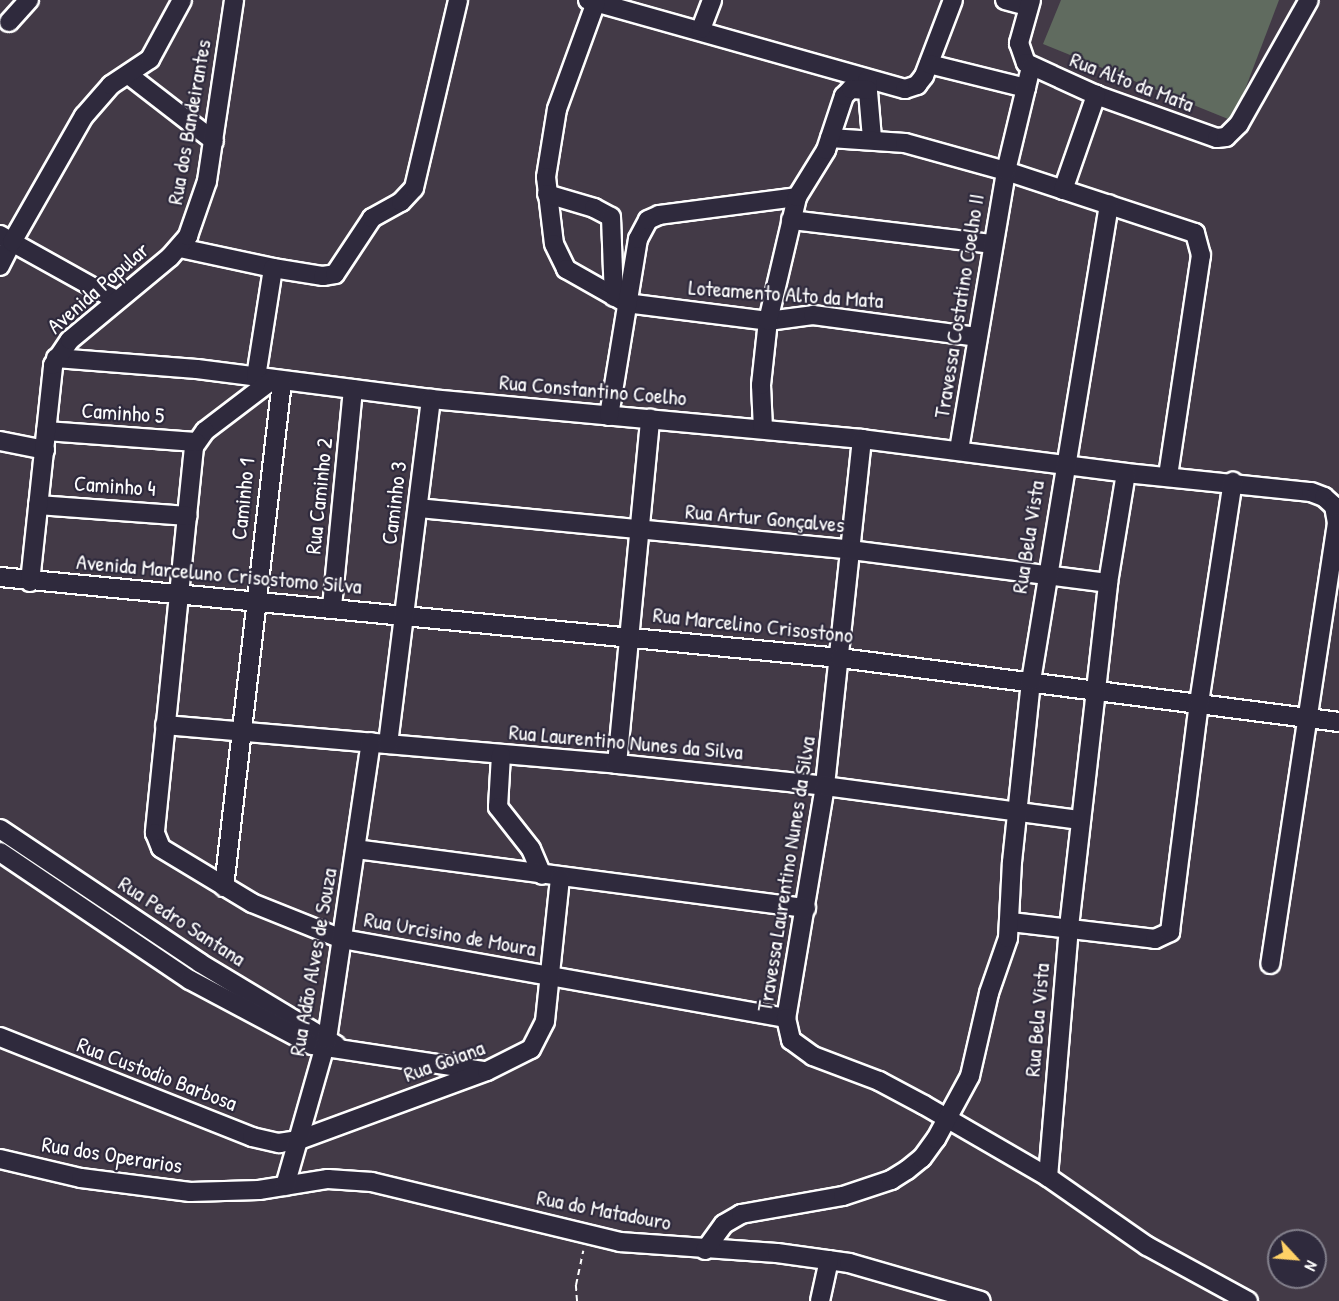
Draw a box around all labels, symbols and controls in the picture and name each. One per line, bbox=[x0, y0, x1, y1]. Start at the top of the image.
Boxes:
street label: Rua dos Bandeirantes bbox=[161, 37, 217, 207]
street label: Rua Alto da Mata bbox=[1066, 46, 1198, 118]
street label: Travessa Costatino Coelho II bbox=[928, 192, 990, 420]
street label: Avenida Popular bbox=[42, 237, 154, 339]
street label: Loteamento Alto da Mata bbox=[688, 274, 884, 314]
street label: Rua Constantino Coelho bbox=[498, 369, 688, 411]
street label: Caminho 5 bbox=[81, 397, 165, 429]
street label: Rua Caminho 2 bbox=[300, 437, 338, 555]
street label: Caminho 1 bbox=[226, 457, 260, 541]
street label: Caminho 3 bbox=[376, 460, 412, 546]
street label: Caminho 4 bbox=[73, 470, 157, 502]
street label: Rua Bela Vista bbox=[1006, 479, 1050, 595]
street label: Rua Artur Gonçalves bbox=[684, 498, 846, 538]
street label: Avenida Marceluno Crisostomo Silva bbox=[75, 548, 363, 600]
street label: Rua Marcelino Crisostono bbox=[652, 601, 854, 649]
street label: Rua Laurentino Nunes da Silva bbox=[508, 719, 744, 765]
street label: Travessa Laurentino Nunes da Silva bbox=[751, 735, 821, 1013]
street label: Rua Adão Alves de Souza bbox=[283, 866, 343, 1058]
street label: Rua Pedro Santana bbox=[113, 870, 251, 972]
street label: Rua Urcisino de Moura bbox=[362, 906, 538, 962]
street label: Rua Bela Vista bbox=[1019, 962, 1055, 1078]
street label: Rua Custodio Barbosa bbox=[73, 1031, 241, 1117]
street label: Rua Goiana bbox=[400, 1034, 488, 1088]
street label: Rua dos Operarios bbox=[40, 1131, 184, 1179]
street label: Rua do Matadouro bbox=[535, 1184, 673, 1236]
north arrow bbox=[1267, 1229, 1327, 1289]
text: N bbox=[1300, 1257, 1323, 1275]

